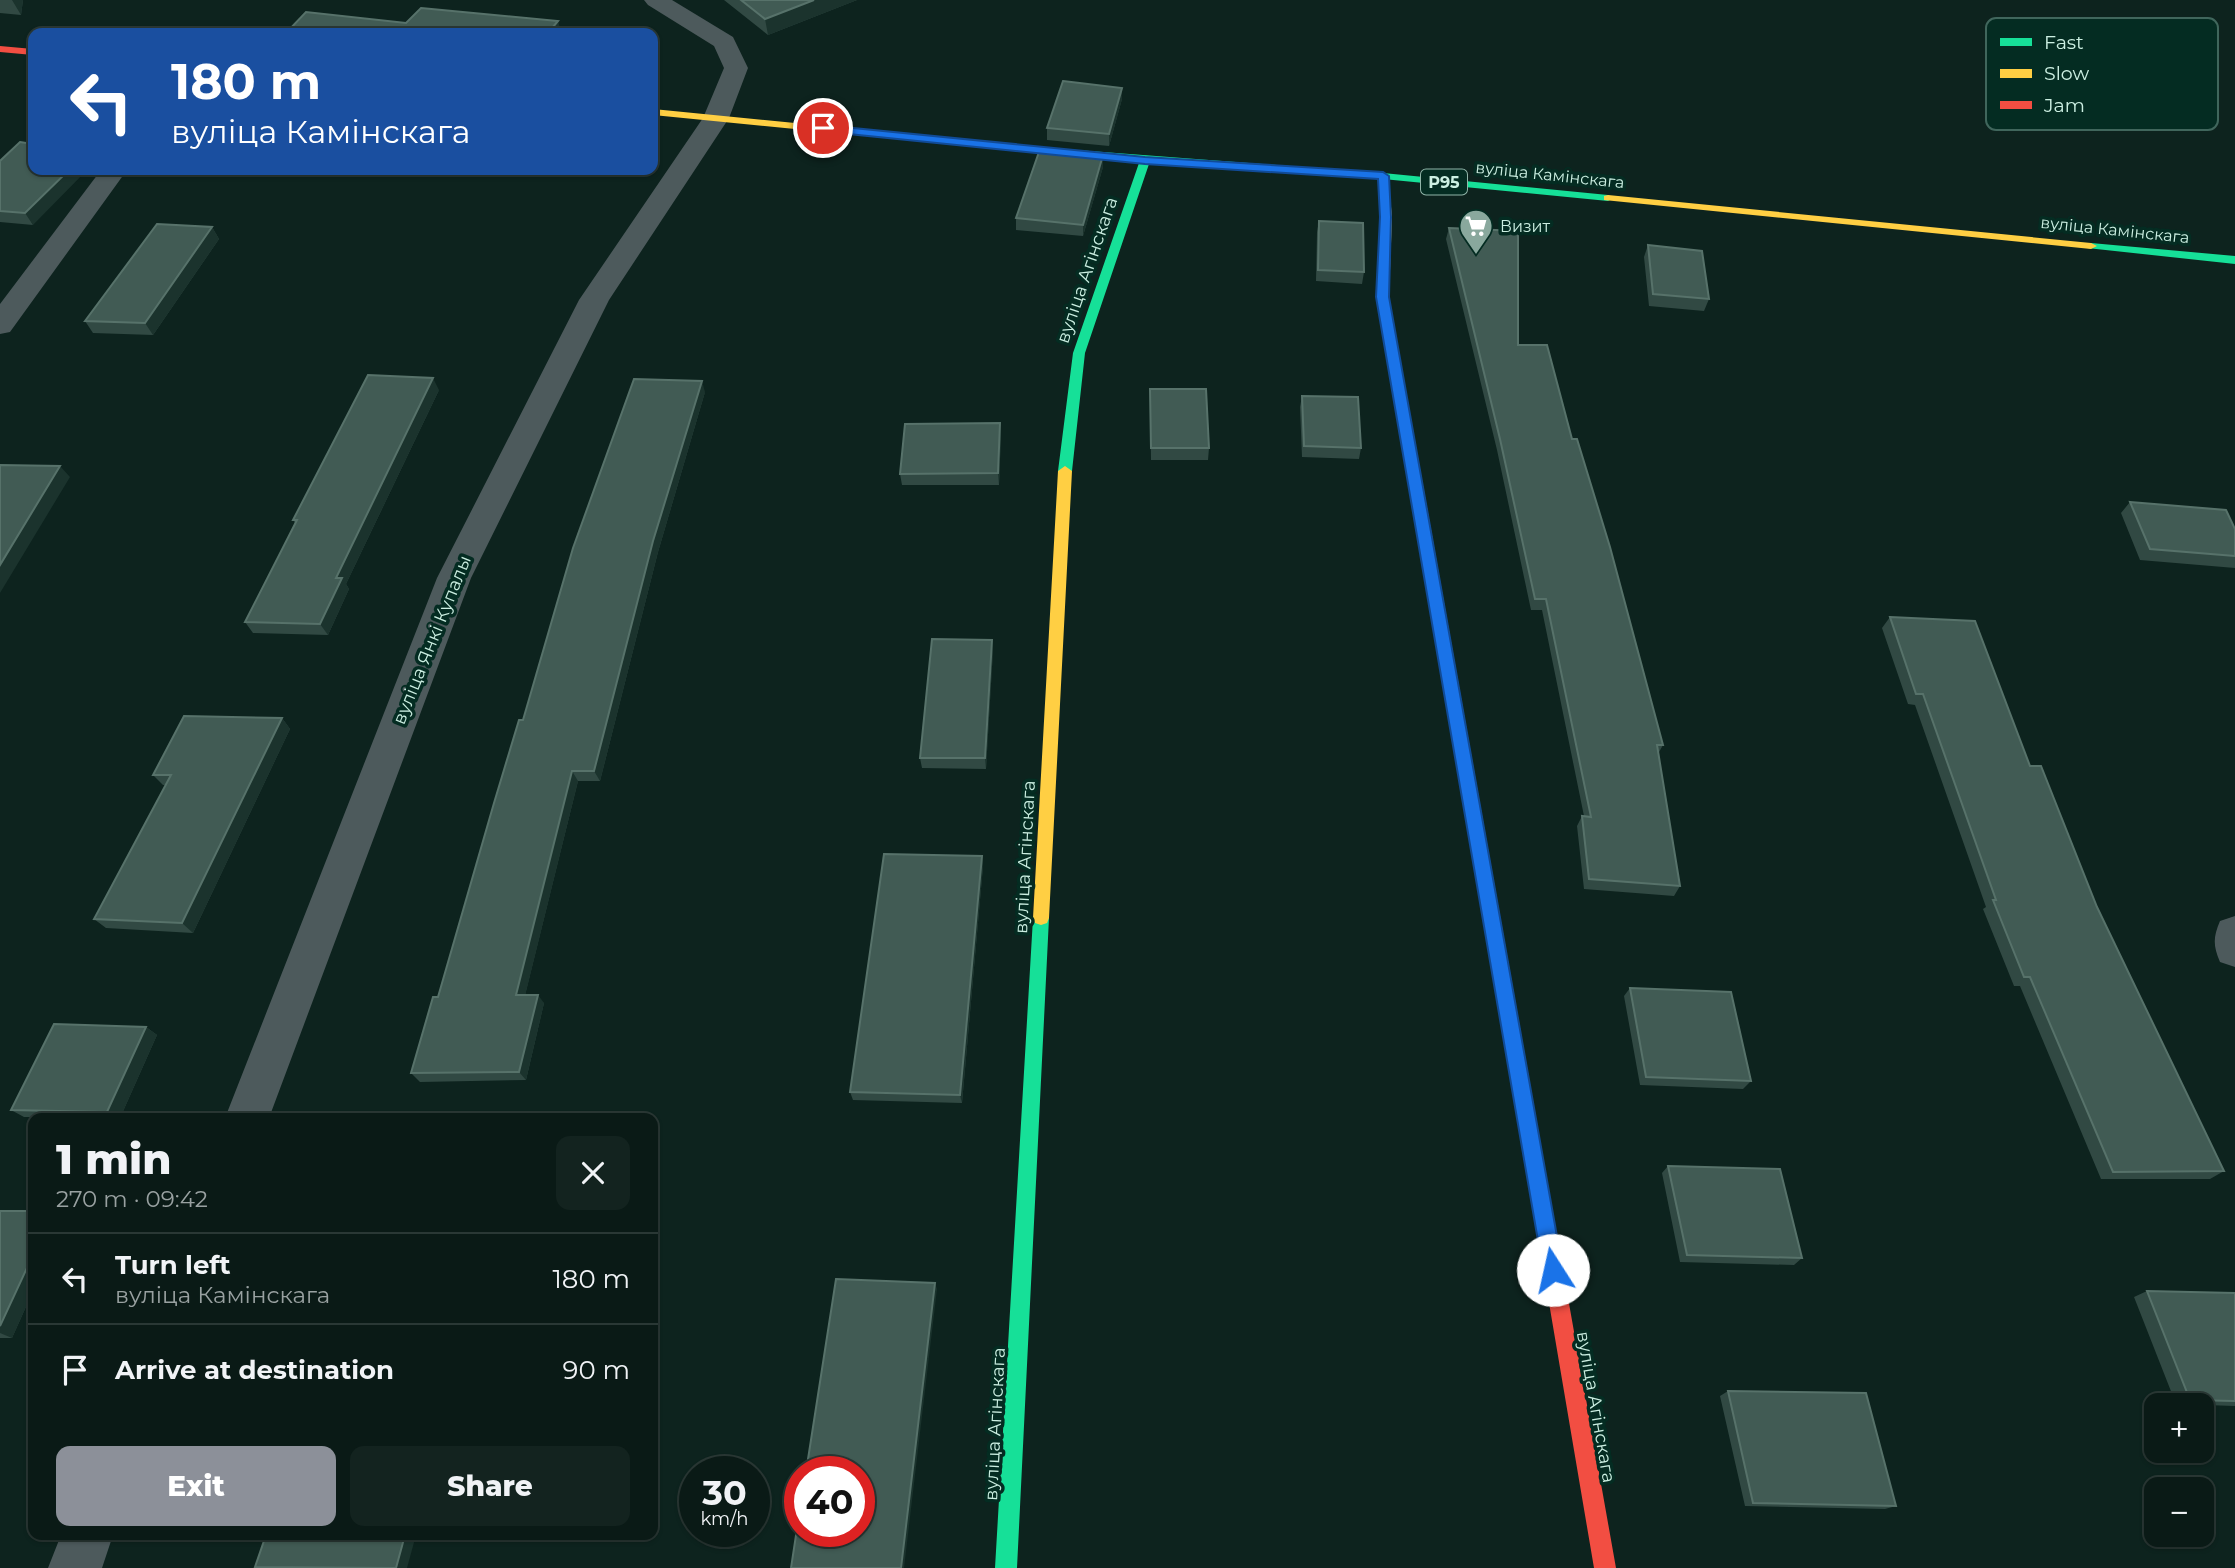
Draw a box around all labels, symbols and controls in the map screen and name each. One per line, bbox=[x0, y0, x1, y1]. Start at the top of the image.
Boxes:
legend bbox=[1986, 18, 2218, 130]
text: Fast bbox=[2044, 31, 2084, 54]
text: 180 m bbox=[171, 52, 321, 111]
icon: left bbox=[56, 56, 147, 147]
text: Slow bbox=[2044, 62, 2089, 85]
text: Jam bbox=[2043, 94, 2085, 117]
pin bbox=[793, 98, 853, 158]
icon: arrive bbox=[804, 109, 842, 147]
text: вуліца Камінскага bbox=[171, 112, 470, 151]
street label: вуліца Камінскага bbox=[1475, 158, 1625, 192]
road number: Р95 bbox=[1421, 170, 1467, 194]
street label: вуліца Агінскага bbox=[1052, 194, 1122, 346]
supermarket icon: Визит bbox=[1457, 207, 1495, 256]
street label: вуліца Камінскага bbox=[2040, 213, 2190, 247]
place label: Визит bbox=[1500, 217, 1551, 236]
street label: вуліца Янкі Купалы bbox=[388, 552, 476, 728]
street label: вуліца Агінскага bbox=[1010, 780, 1040, 934]
text: 1 min bbox=[56, 1133, 172, 1185]
button: close bbox=[556, 1136, 630, 1210]
text: 270 m · 09:42 bbox=[56, 1185, 208, 1213]
position arrow bbox=[1516, 1233, 1590, 1307]
text: Turn left bbox=[115, 1249, 231, 1281]
icon: left bbox=[56, 1260, 94, 1298]
text: 180 m bbox=[552, 1263, 630, 1295]
text: вуліца Камінскага bbox=[115, 1281, 330, 1309]
street label: вуліца Агінскага bbox=[1572, 1330, 1620, 1484]
street label: вуліца Агінскага bbox=[980, 1347, 1010, 1501]
icon: arrive bbox=[56, 1351, 94, 1389]
text: Arrive at destination bbox=[115, 1354, 394, 1386]
text: 90 m bbox=[563, 1354, 630, 1386]
map controls bbox=[2144, 1393, 2214, 1547]
button: + bbox=[2144, 1393, 2214, 1463]
button: Exit bbox=[56, 1446, 336, 1526]
button: Share bbox=[350, 1446, 630, 1526]
speed limit sign: 40 bbox=[784, 1456, 875, 1547]
text: 30 bbox=[702, 1471, 747, 1514]
button: − bbox=[2144, 1477, 2214, 1547]
text: km/h bbox=[700, 1508, 749, 1530]

